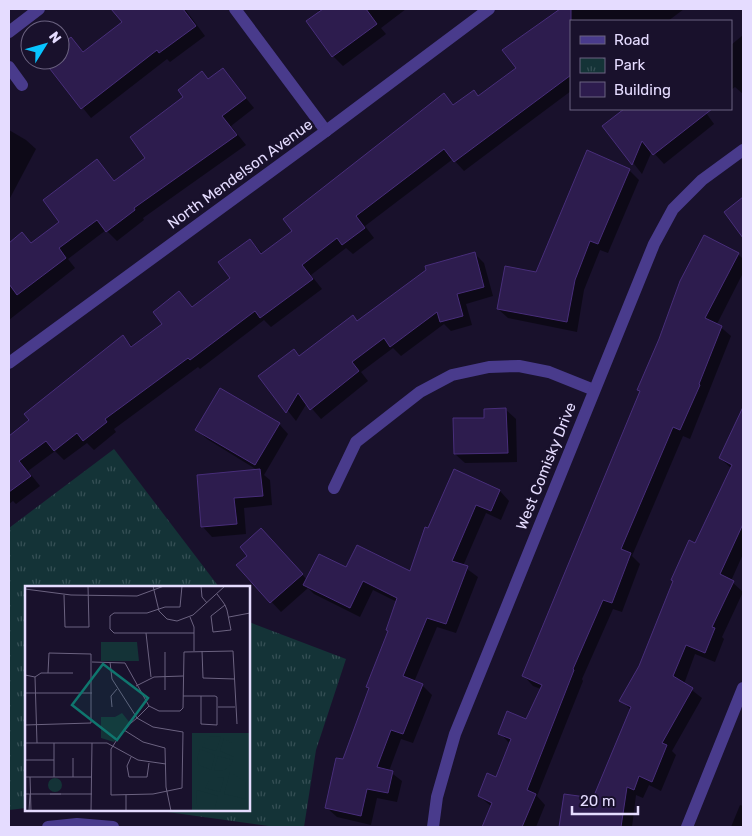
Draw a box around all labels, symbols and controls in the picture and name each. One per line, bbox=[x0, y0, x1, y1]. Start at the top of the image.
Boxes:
north arrow bbox=[20, 20, 70, 70]
legend bbox=[570, 20, 732, 110]
text: N bbox=[45, 28, 65, 47]
text: Road bbox=[614, 31, 650, 49]
text: Park bbox=[614, 56, 645, 74]
text: Building bbox=[614, 81, 671, 99]
street label: North Mendelson Avenue bbox=[164, 115, 316, 233]
street label: West Comisky Drive bbox=[512, 400, 580, 532]
inset map bbox=[25, 586, 250, 811]
scale bar bbox=[572, 784, 638, 816]
text: 20 m bbox=[580, 792, 615, 810]

